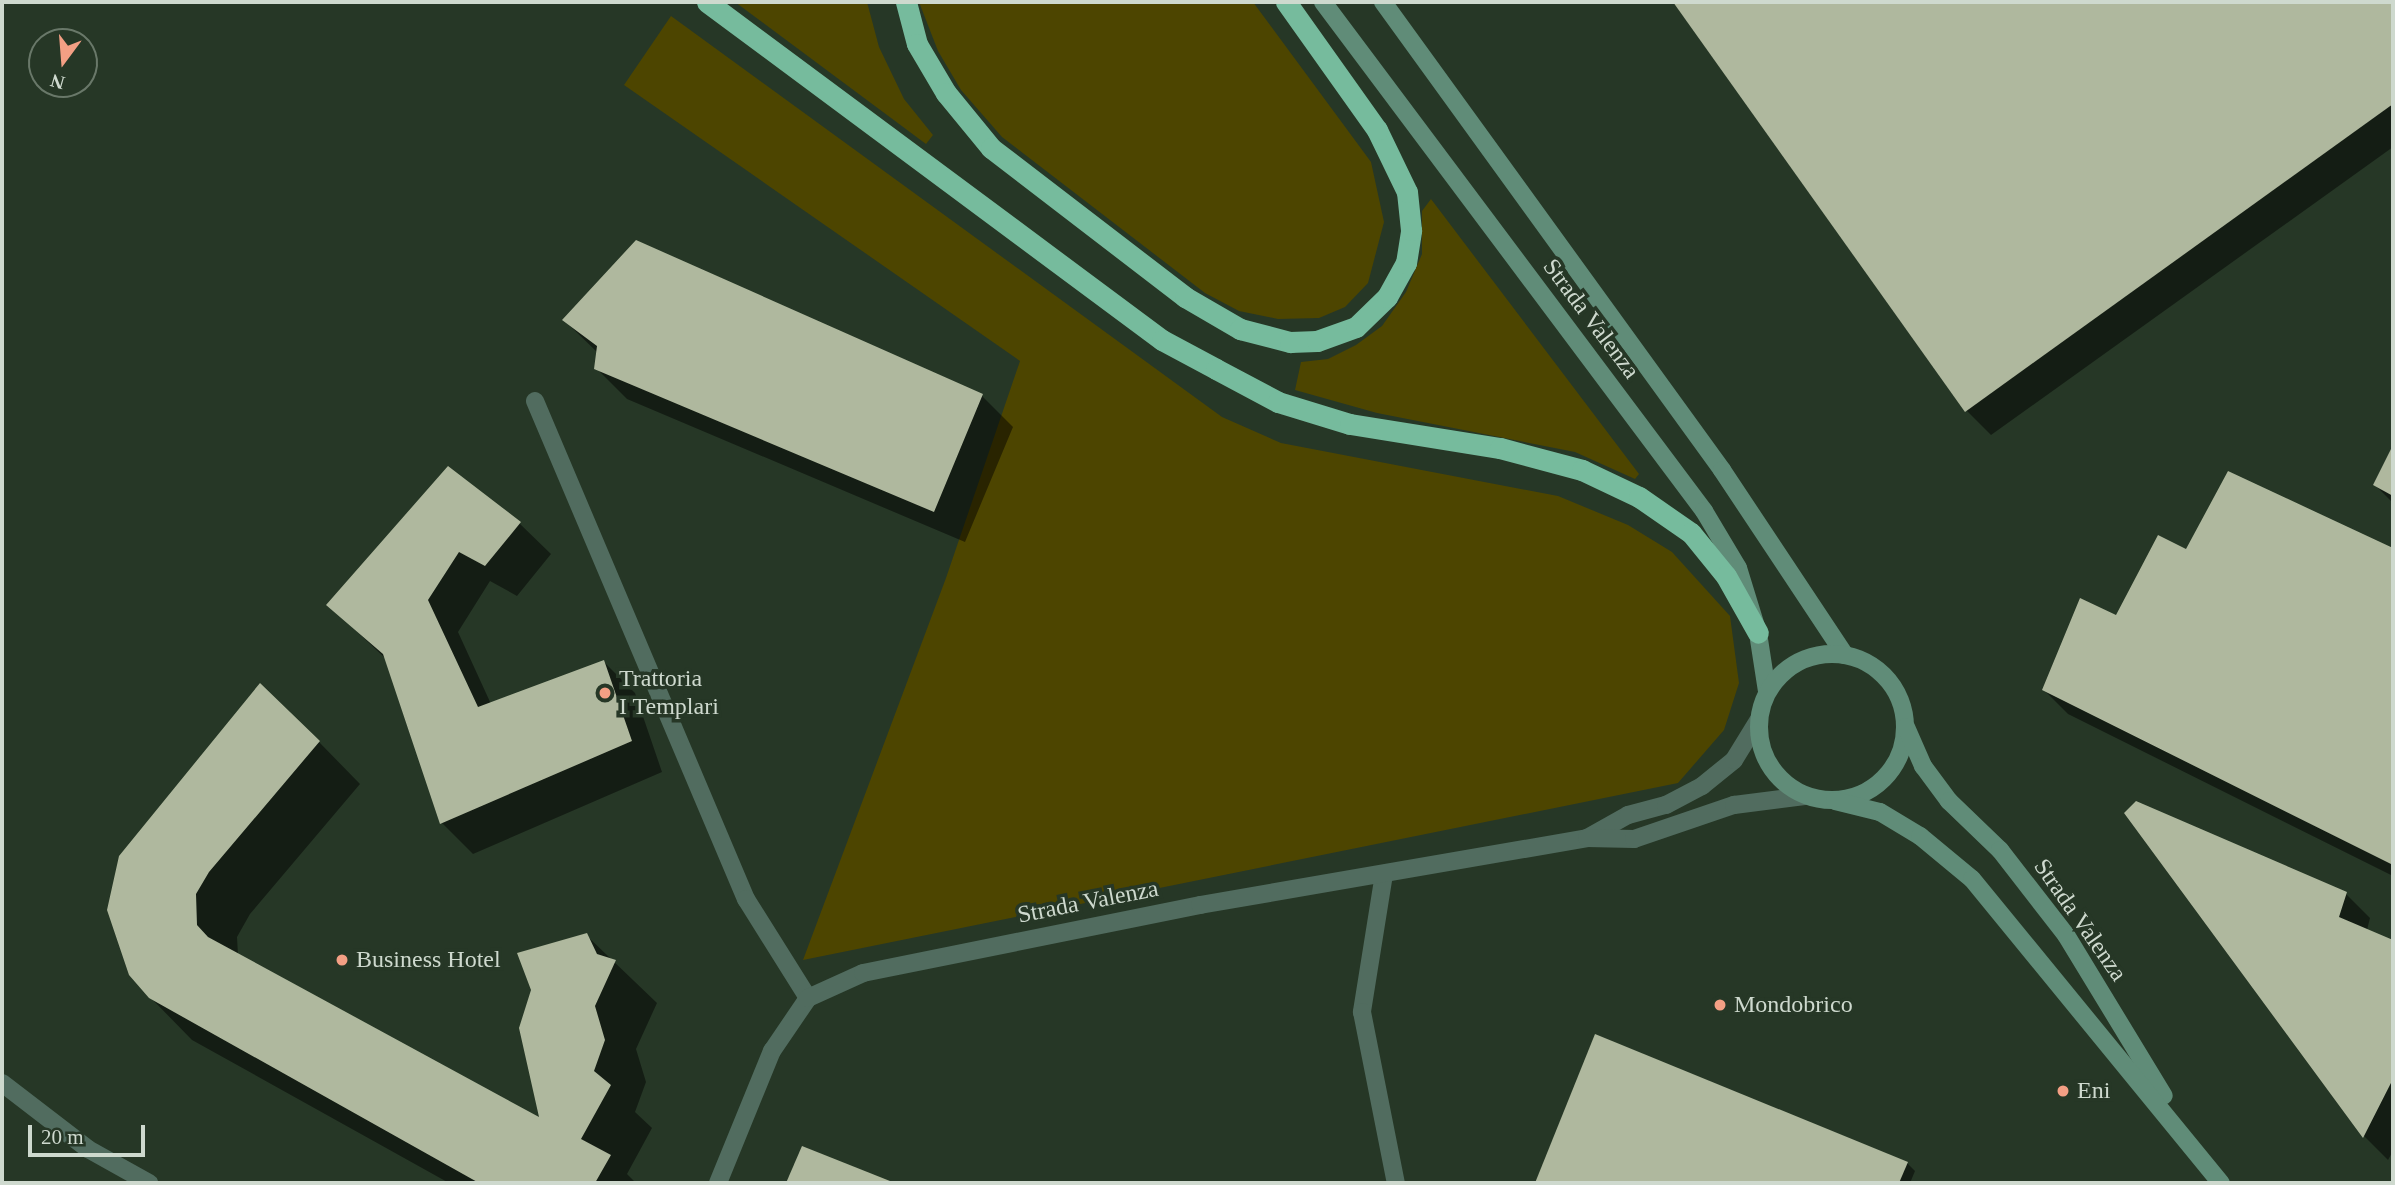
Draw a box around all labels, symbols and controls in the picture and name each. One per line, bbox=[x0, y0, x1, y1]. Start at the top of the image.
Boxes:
north arrow bbox=[28, 28, 98, 98]
text: N bbox=[48, 70, 67, 94]
street label: Strada Valenza bbox=[1536, 253, 1646, 385]
place label: Trattoria I Templari bbox=[619, 665, 719, 721]
marker: Trattoria I Templari bbox=[597, 685, 613, 701]
street label: Strada Valenza bbox=[2027, 853, 2133, 987]
street label: Strada Valenza bbox=[1015, 874, 1161, 930]
place label: Business Hotel bbox=[356, 946, 501, 974]
marker: Business Hotel bbox=[334, 952, 350, 968]
place label: Mondobrico bbox=[1734, 991, 1853, 1019]
marker: Mondobrico bbox=[1712, 997, 1728, 1013]
place label: Eni bbox=[2077, 1077, 2110, 1105]
marker: Eni bbox=[2055, 1083, 2071, 1099]
scale bar bbox=[32, 1112, 149, 1156]
text: 20 m bbox=[41, 1125, 84, 1149]

